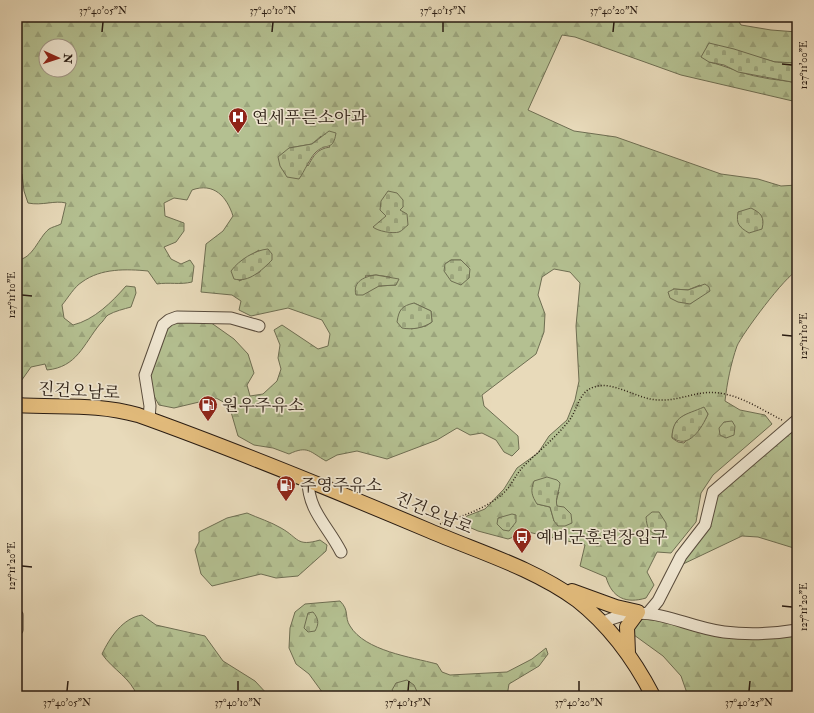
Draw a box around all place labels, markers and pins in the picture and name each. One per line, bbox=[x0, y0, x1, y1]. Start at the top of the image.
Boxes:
hospital icon: 연세푸른소아과 bbox=[227, 106, 249, 134]
place label: 연세푸른소아과 bbox=[252, 107, 368, 128]
fuel station icon: 원우주유소 bbox=[197, 394, 219, 422]
place label: 원우주유소 bbox=[222, 395, 305, 416]
fuel station icon: 주영주유소 bbox=[275, 474, 297, 502]
place label: 주영주유소 bbox=[300, 475, 383, 496]
bus stop icon: 예비군훈련장입구 bbox=[511, 526, 533, 554]
place label: 예비군훈련장입구 bbox=[536, 527, 668, 548]

